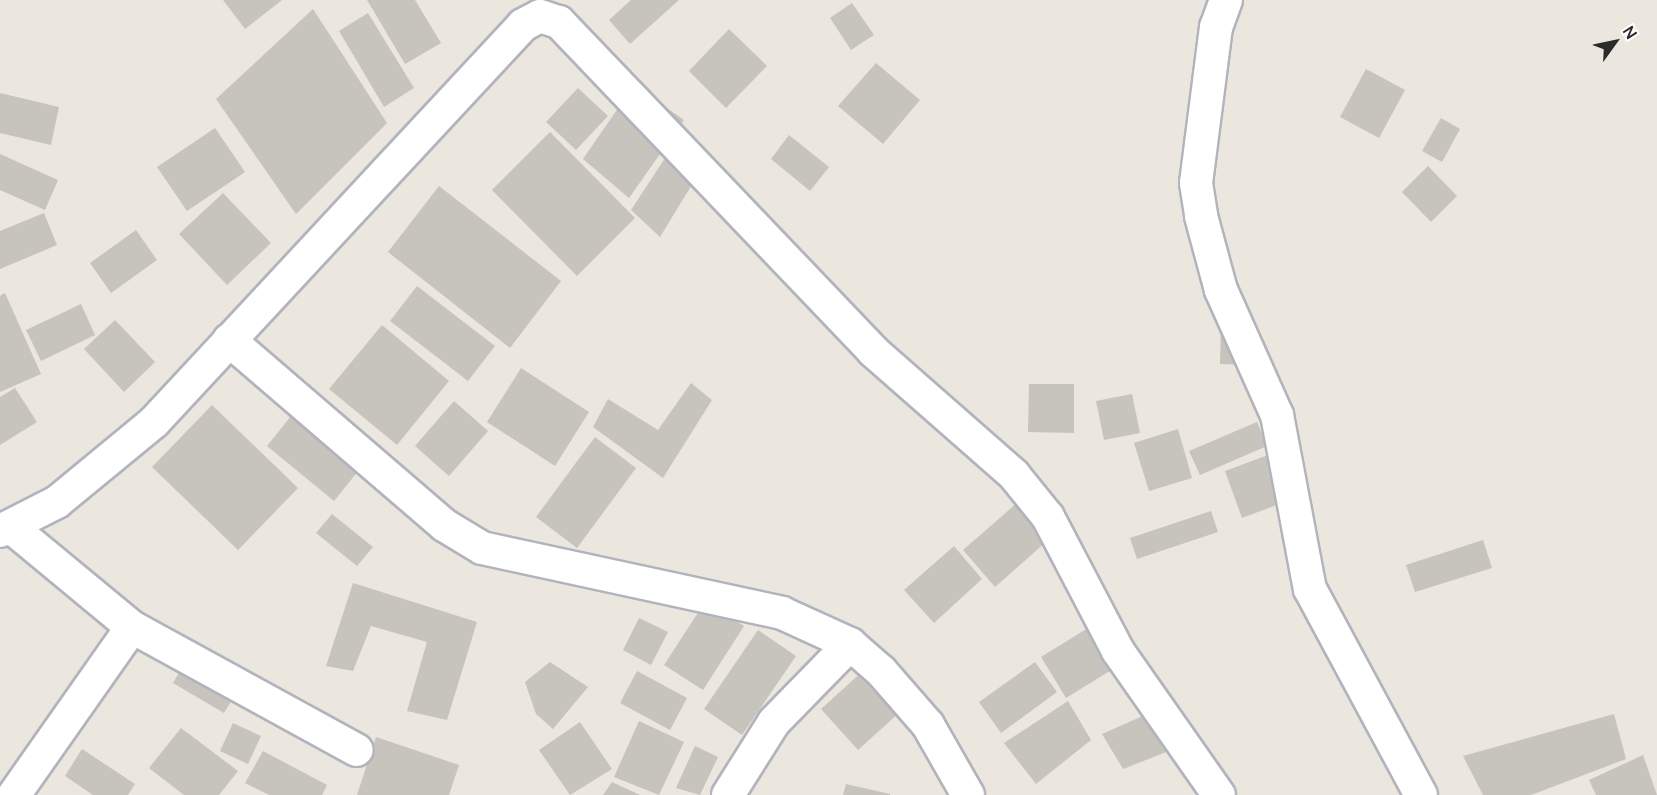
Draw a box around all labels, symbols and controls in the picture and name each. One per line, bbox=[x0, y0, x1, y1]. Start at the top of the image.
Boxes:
north arrow bbox=[1585, 12, 1645, 72]
text: N bbox=[1618, 21, 1642, 43]

